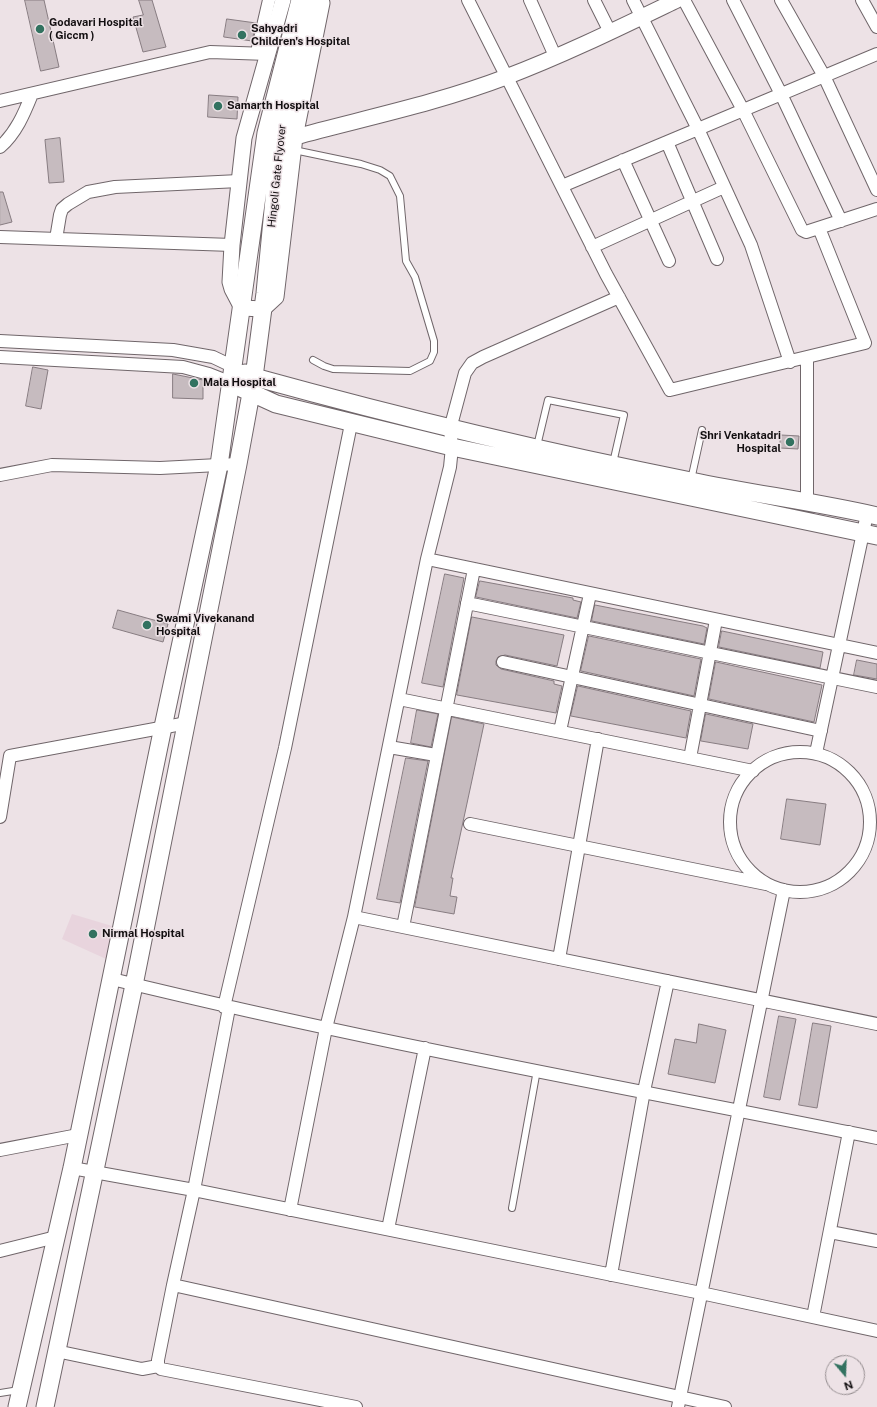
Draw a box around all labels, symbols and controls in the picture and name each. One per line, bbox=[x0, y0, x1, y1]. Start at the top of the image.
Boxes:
place label: Godavari Hospital ( Giccm ) bbox=[49, 16, 143, 42]
place label: Sahyadri Children's Hospital bbox=[251, 22, 350, 48]
marker: Godavari Hospital ( Giccm ) bbox=[34, 23, 46, 35]
marker: Sahyadri Children's Hospital bbox=[236, 29, 248, 41]
place label: Samarth Hospital bbox=[227, 99, 319, 113]
marker: Samarth Hospital bbox=[212, 100, 224, 112]
street label: Hingoli Gate Flyover bbox=[265, 124, 289, 228]
place label: Mala Hospital bbox=[203, 376, 276, 390]
marker: Mala Hospital bbox=[188, 377, 200, 389]
place label: Shri Venkatadri Hospital bbox=[700, 429, 781, 455]
marker: Shri Venkatadri Hospital bbox=[784, 436, 796, 448]
place label: Swami Vivekanand Hospital bbox=[156, 612, 255, 638]
marker: Swami Vivekanand Hospital bbox=[141, 619, 153, 631]
place label: Nirmal Hospital bbox=[102, 927, 185, 941]
marker: Nirmal Hospital bbox=[87, 928, 99, 940]
north arrow bbox=[825, 1355, 865, 1395]
text: N bbox=[843, 1378, 855, 1392]

